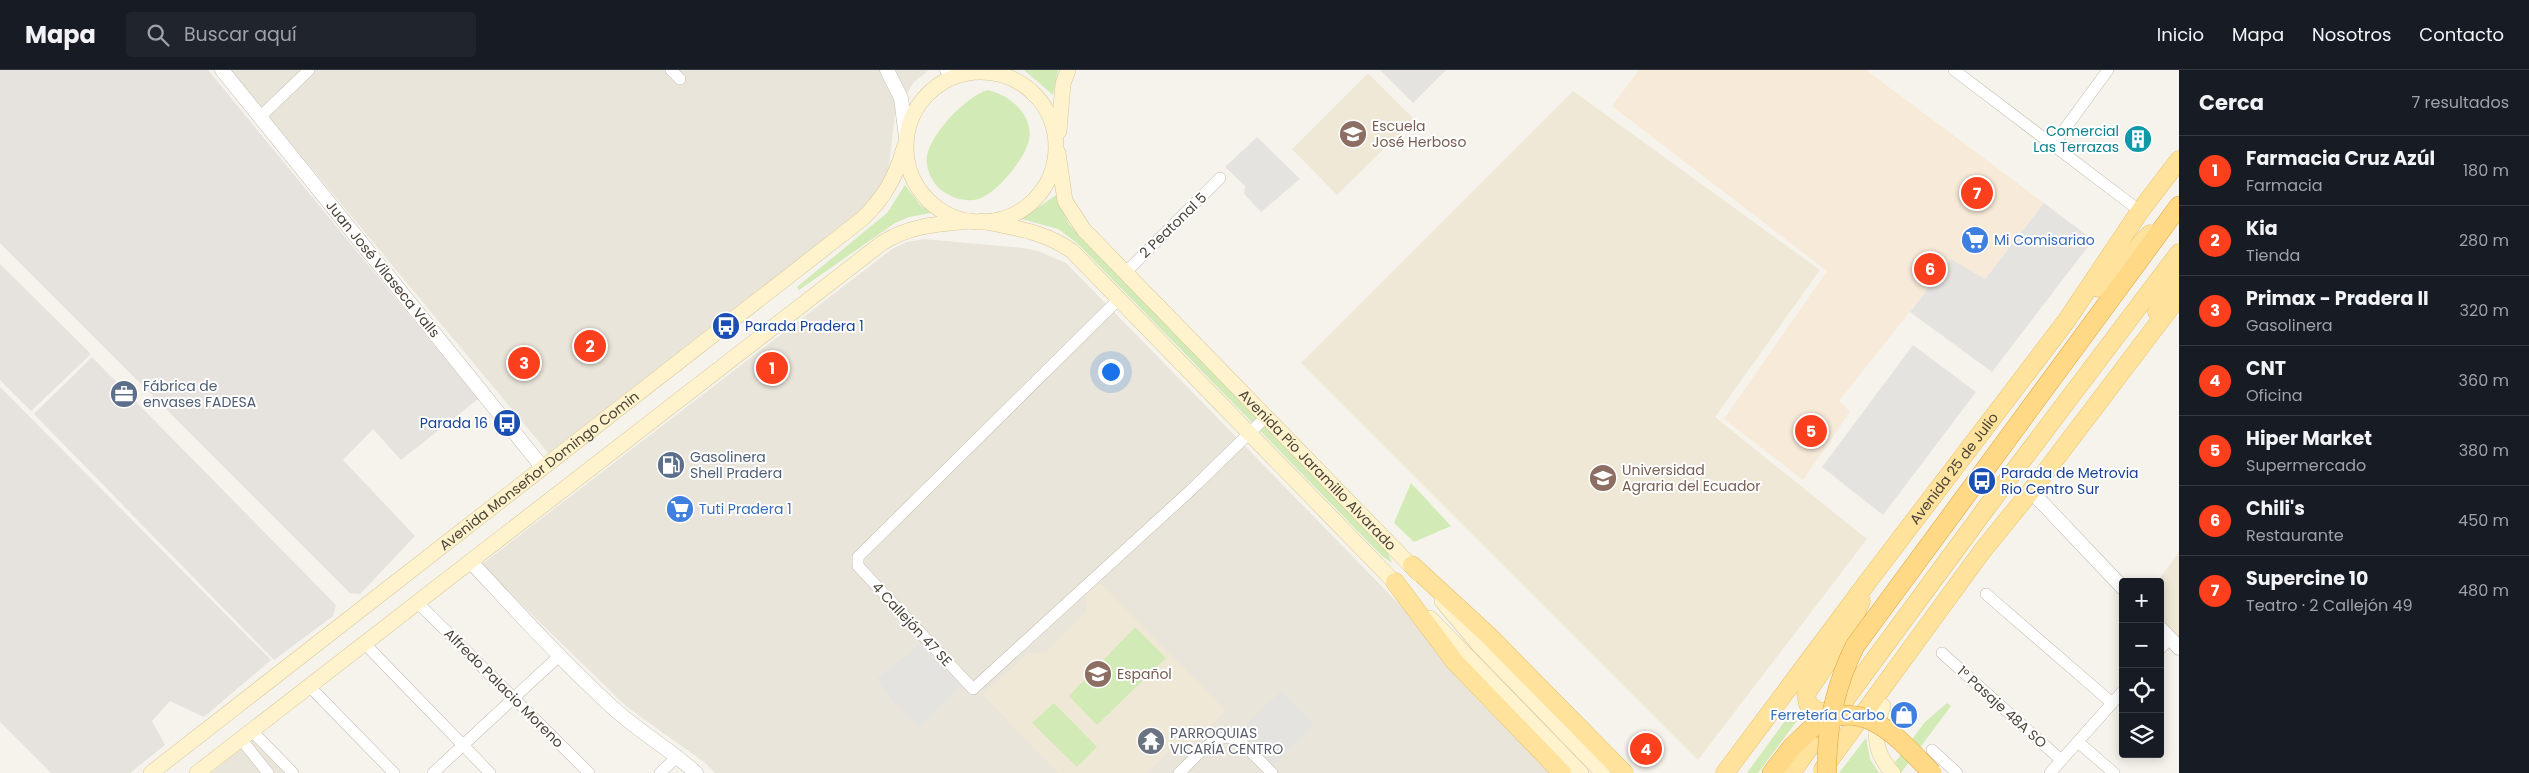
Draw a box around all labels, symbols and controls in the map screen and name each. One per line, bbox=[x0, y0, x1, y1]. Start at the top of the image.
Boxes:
search box bbox=[126, 12, 476, 57]
text: Mapa bbox=[25, 18, 96, 51]
icon: search bbox=[144, 21, 172, 49]
text: Buscar aquí bbox=[184, 21, 297, 48]
text: Inicio bbox=[2157, 22, 2204, 47]
text: Mapa bbox=[2232, 22, 2284, 47]
text: Nosotros bbox=[2312, 22, 2391, 47]
text: Contacto bbox=[2419, 22, 2504, 47]
text: Cerca bbox=[2199, 88, 2264, 117]
text: 7 resultados bbox=[2412, 91, 2509, 114]
place label: Escuela José Herboso bbox=[1372, 116, 1466, 152]
school or university icon: Escuela José Herboso bbox=[1338, 119, 1368, 149]
place label: Comercial Las Terrazas bbox=[2033, 121, 2119, 157]
building icon: Comercial Las Terrazas bbox=[2123, 124, 2153, 154]
text: Farmacia Cruz Azúl bbox=[2246, 145, 2435, 172]
text: 1 bbox=[2212, 159, 2218, 182]
text: 180 m bbox=[2463, 159, 2509, 182]
pin: 7 bbox=[1961, 174, 1993, 212]
text: Farmacia bbox=[2246, 174, 2323, 197]
street label: 2 Peatonal 5 bbox=[1135, 188, 1211, 262]
street label: Juan José Vilaseca Valls bbox=[321, 196, 445, 342]
text: Kia bbox=[2246, 215, 2278, 242]
supermarket icon: Mi Comisariao bbox=[1960, 225, 1990, 255]
text: 2 bbox=[2210, 229, 2220, 252]
text: 280 m bbox=[2459, 229, 2509, 252]
place label: Mi Comisariao bbox=[1994, 230, 2095, 250]
text: Tienda bbox=[2246, 244, 2300, 267]
pin: 6 bbox=[1914, 250, 1946, 288]
text: Primax - Pradera II bbox=[2246, 285, 2429, 312]
text: 3 bbox=[2210, 299, 2220, 322]
text: 320 m bbox=[2460, 299, 2509, 322]
bus stop icon: Parada Pradera 1 bbox=[711, 311, 741, 341]
text: Gasolinera bbox=[2246, 314, 2333, 337]
place label: Parada Pradera 1 bbox=[745, 316, 864, 336]
pin: 2 bbox=[574, 327, 606, 365]
pin: 3 bbox=[508, 344, 540, 382]
pin: 1 bbox=[756, 349, 788, 387]
text: CNT bbox=[2246, 355, 2286, 382]
your location bbox=[1098, 359, 1124, 385]
text: 4 bbox=[2210, 369, 2220, 392]
text: 360 m bbox=[2459, 369, 2509, 392]
place label: Fábrica de envases FADESA bbox=[143, 376, 256, 412]
office icon: Fábrica de envases FADESA bbox=[109, 379, 139, 409]
text: Oficina bbox=[2246, 384, 2302, 407]
street label: Avenida Pío Jaramillo Alvarado bbox=[1234, 385, 1401, 555]
street label: Avenida Monseñor Domingo Comin bbox=[435, 386, 643, 555]
bus stop icon: Parada 16 bbox=[492, 408, 522, 438]
street label: Avenida 25 de Julio bbox=[1905, 408, 2003, 529]
pin: 5 bbox=[1795, 412, 1827, 450]
place label: Parada 16 bbox=[420, 413, 488, 433]
text: Hiper Market bbox=[2246, 425, 2372, 452]
text: 5 bbox=[2210, 439, 2220, 462]
text: 380 m bbox=[2459, 439, 2509, 462]
place label: Gasolinera Shell Pradera bbox=[690, 447, 782, 483]
fuel station icon: Gasolinera Shell Pradera bbox=[656, 450, 686, 480]
text: Supermercado bbox=[2246, 454, 2366, 477]
place label: Universidad Agraria del Ecuador bbox=[1622, 460, 1761, 496]
school or university icon: Universidad Agraria del Ecuador bbox=[1588, 463, 1618, 493]
place label: Parada de Metrovia Rio Centro Sur bbox=[2001, 463, 2139, 499]
bus stop icon: Parada de Metrovia Rio Centro Sur bbox=[1967, 466, 1997, 496]
supermarket icon: Tuti Pradera 1 bbox=[665, 494, 695, 524]
text: Chili's bbox=[2246, 495, 2305, 522]
place label: Tuti Pradera 1 bbox=[699, 499, 792, 519]
text: 6 bbox=[2210, 509, 2220, 532]
text: 450 m bbox=[2458, 509, 2509, 532]
text: Restaurante bbox=[2246, 524, 2344, 547]
text: Supercine 10 bbox=[2246, 565, 2368, 592]
street label: 4 Callejón 47 SE bbox=[867, 577, 957, 671]
map controls bbox=[2119, 578, 2164, 758]
button: + bbox=[2119, 578, 2164, 623]
text: 7 bbox=[2211, 579, 2219, 602]
text: 480 m bbox=[2458, 579, 2509, 602]
text: Teatro · 2 Callejón 49 bbox=[2246, 594, 2413, 617]
button: − bbox=[2119, 623, 2164, 668]
street label: Alfredo Palacio Moreno bbox=[440, 624, 568, 752]
school or university icon: Español bbox=[1083, 659, 1113, 689]
street label: 1° Pasaje 48A SO bbox=[1953, 661, 2051, 753]
place label: Español bbox=[1117, 664, 1172, 684]
button: locate bbox=[2119, 668, 2164, 713]
shop icon: Ferretería Carbo bbox=[1889, 700, 1919, 730]
place label: Ferretería Carbo bbox=[1771, 705, 1885, 725]
button: layers bbox=[2119, 713, 2164, 758]
place label: PARROQUIAS VICARÍA CENTRO bbox=[1170, 723, 1283, 759]
temple icon: PARROQUIAS VICARÍA CENTRO bbox=[1136, 726, 1166, 756]
pin: 4 bbox=[1630, 730, 1662, 768]

